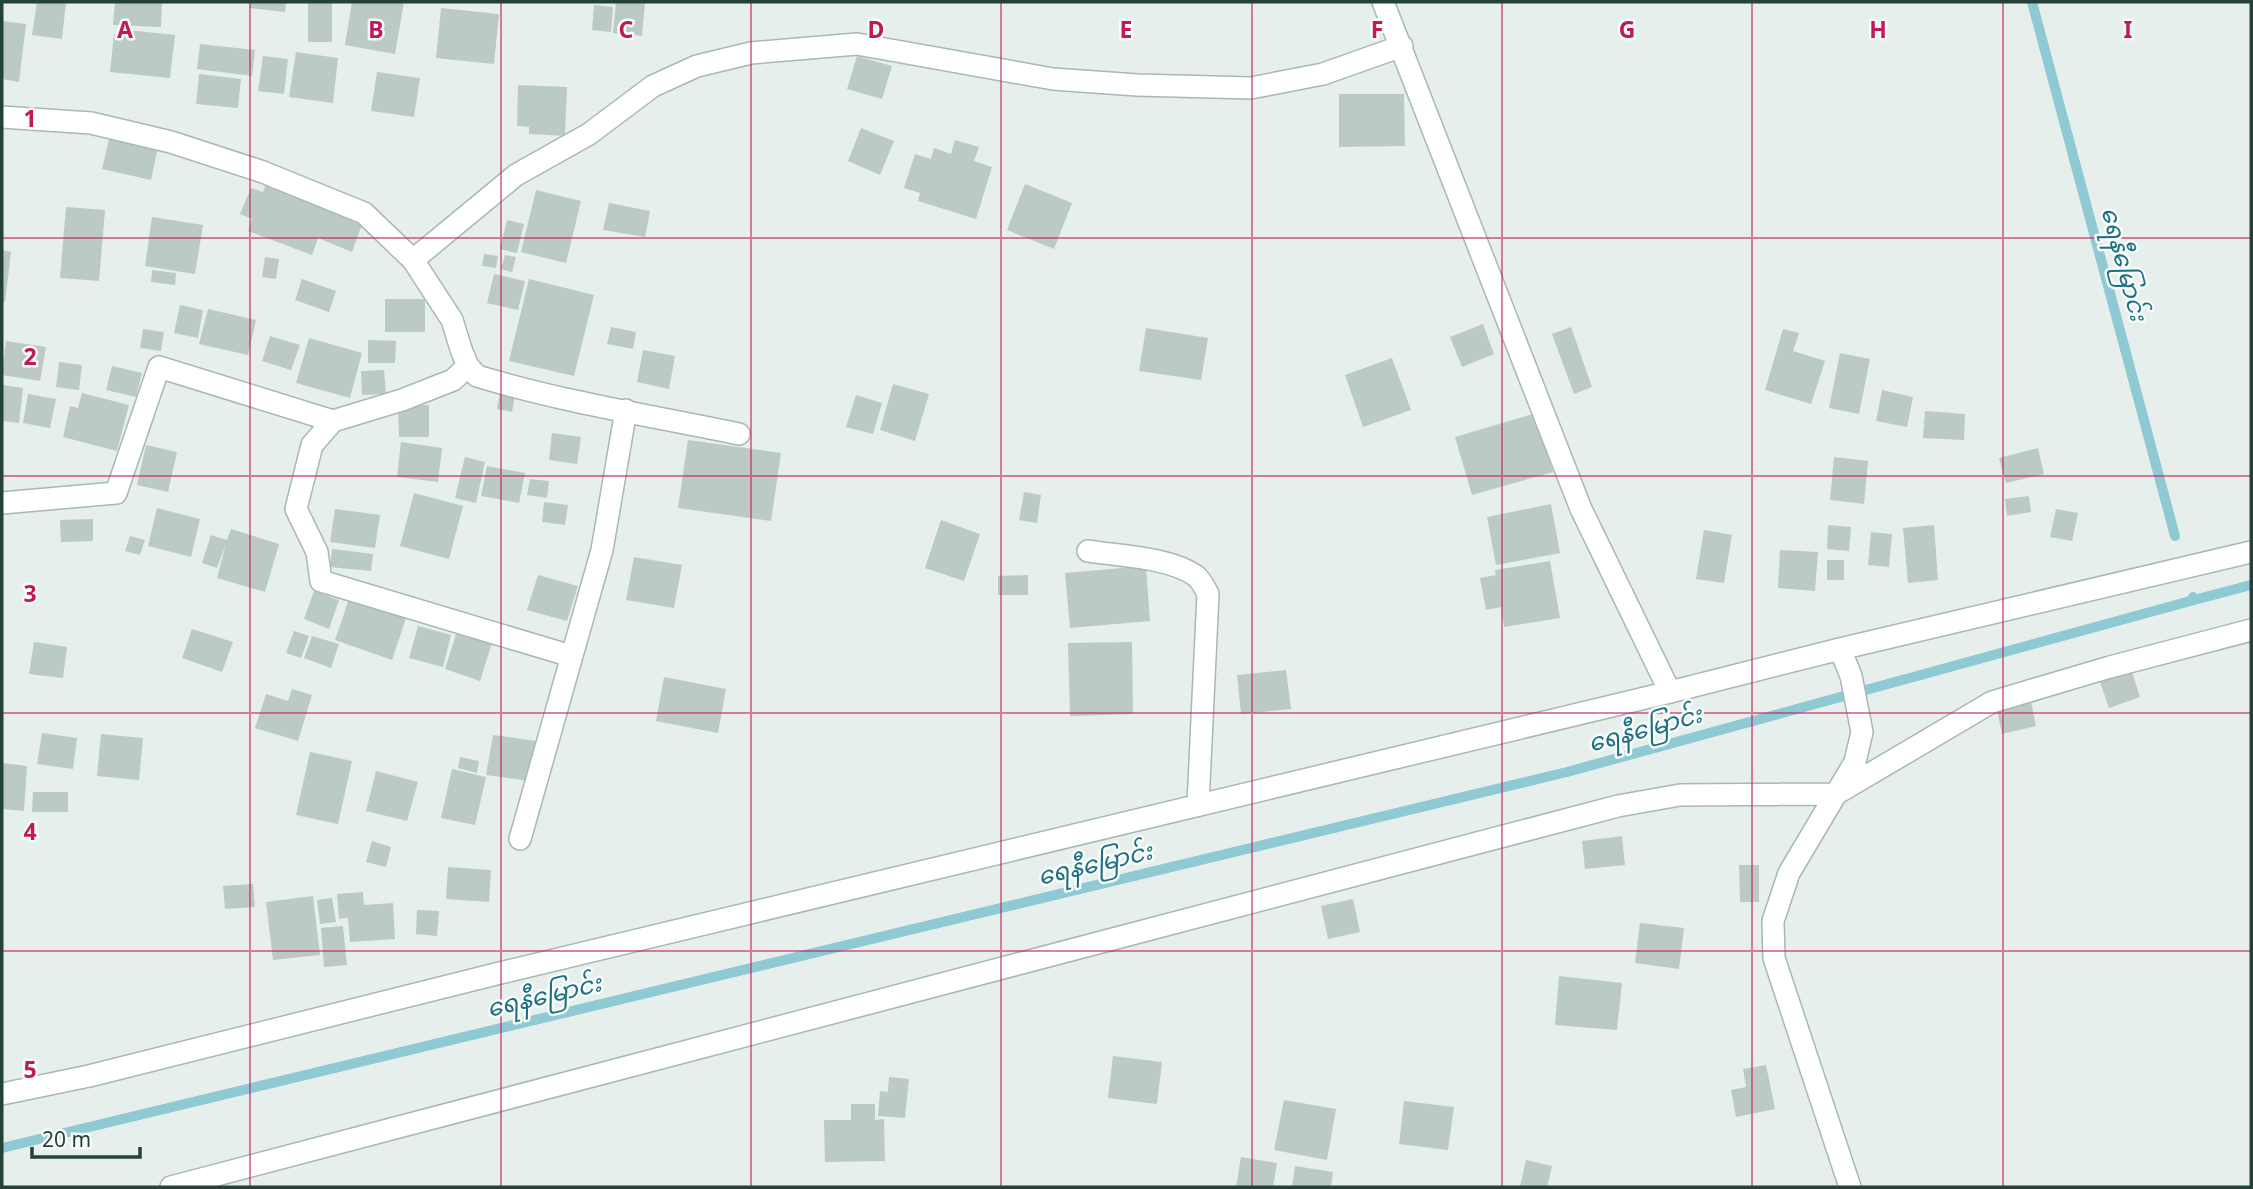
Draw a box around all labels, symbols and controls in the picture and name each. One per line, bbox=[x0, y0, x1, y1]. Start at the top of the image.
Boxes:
text: A bbox=[117, 13, 133, 45]
text: B bbox=[368, 13, 384, 45]
text: C bbox=[619, 13, 634, 45]
text: D bbox=[868, 13, 884, 45]
text: E bbox=[1120, 13, 1132, 45]
text: F bbox=[1371, 13, 1383, 45]
text: G bbox=[1619, 13, 1635, 45]
text: H bbox=[1869, 13, 1887, 45]
text: I bbox=[2124, 13, 2133, 45]
text: 1 bbox=[23, 102, 37, 134]
water label: ရေနီမြောင်း bbox=[2090, 203, 2157, 327]
text: 2 bbox=[23, 340, 37, 372]
text: 3 bbox=[23, 577, 37, 609]
water label: ရေနီမြောင်း bbox=[1584, 696, 1708, 763]
text: 4 bbox=[23, 815, 37, 847]
water label: ရေနီမြောင်း bbox=[1034, 833, 1158, 897]
water label: ရေနီမြောင်း bbox=[483, 965, 607, 1029]
text: 5 bbox=[23, 1053, 37, 1085]
scale bar bbox=[32, 1116, 140, 1160]
text: 20 m bbox=[42, 1125, 91, 1153]

